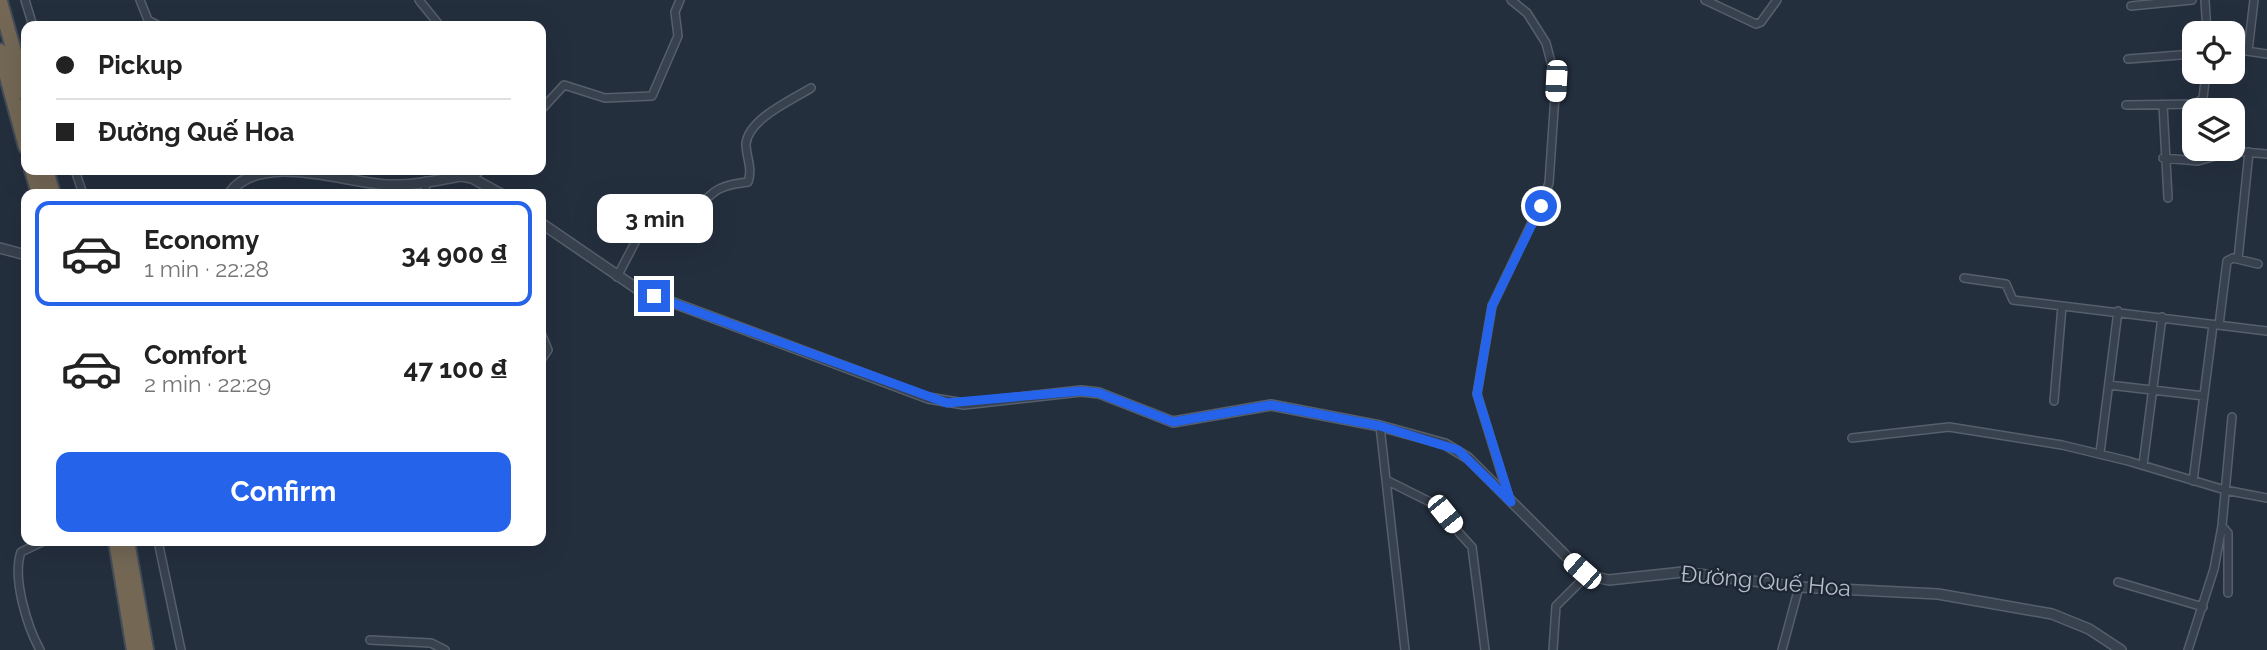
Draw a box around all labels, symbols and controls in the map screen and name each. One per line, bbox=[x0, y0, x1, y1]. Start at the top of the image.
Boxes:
map controls bbox=[2182, 21, 2245, 161]
button: locate bbox=[2182, 21, 2245, 84]
text: Pickup bbox=[98, 50, 183, 80]
car bbox=[1545, 59, 1568, 103]
button: layers bbox=[2182, 98, 2245, 161]
text: Đường Quế Hoa bbox=[98, 117, 294, 147]
route start bbox=[1525, 190, 1557, 222]
callout: 3 min bbox=[596, 194, 712, 244]
text: 3 min bbox=[625, 205, 685, 232]
icon: car bbox=[60, 222, 123, 285]
text: Economy bbox=[144, 225, 259, 255]
text: 34 900 ₫ bbox=[401, 239, 507, 269]
text: 1 min · 22:28 bbox=[144, 255, 269, 282]
route end bbox=[638, 280, 670, 312]
icon: car bbox=[60, 337, 123, 400]
text: Comfort bbox=[144, 340, 247, 370]
text: 47 100 ₫ bbox=[404, 354, 507, 384]
text: 2 min · 22:29 bbox=[144, 370, 271, 397]
button: Confirm bbox=[56, 452, 511, 532]
car bbox=[1424, 491, 1467, 537]
car bbox=[1560, 549, 1605, 593]
street label: Đường Quế Hoa bbox=[1680, 560, 1852, 601]

